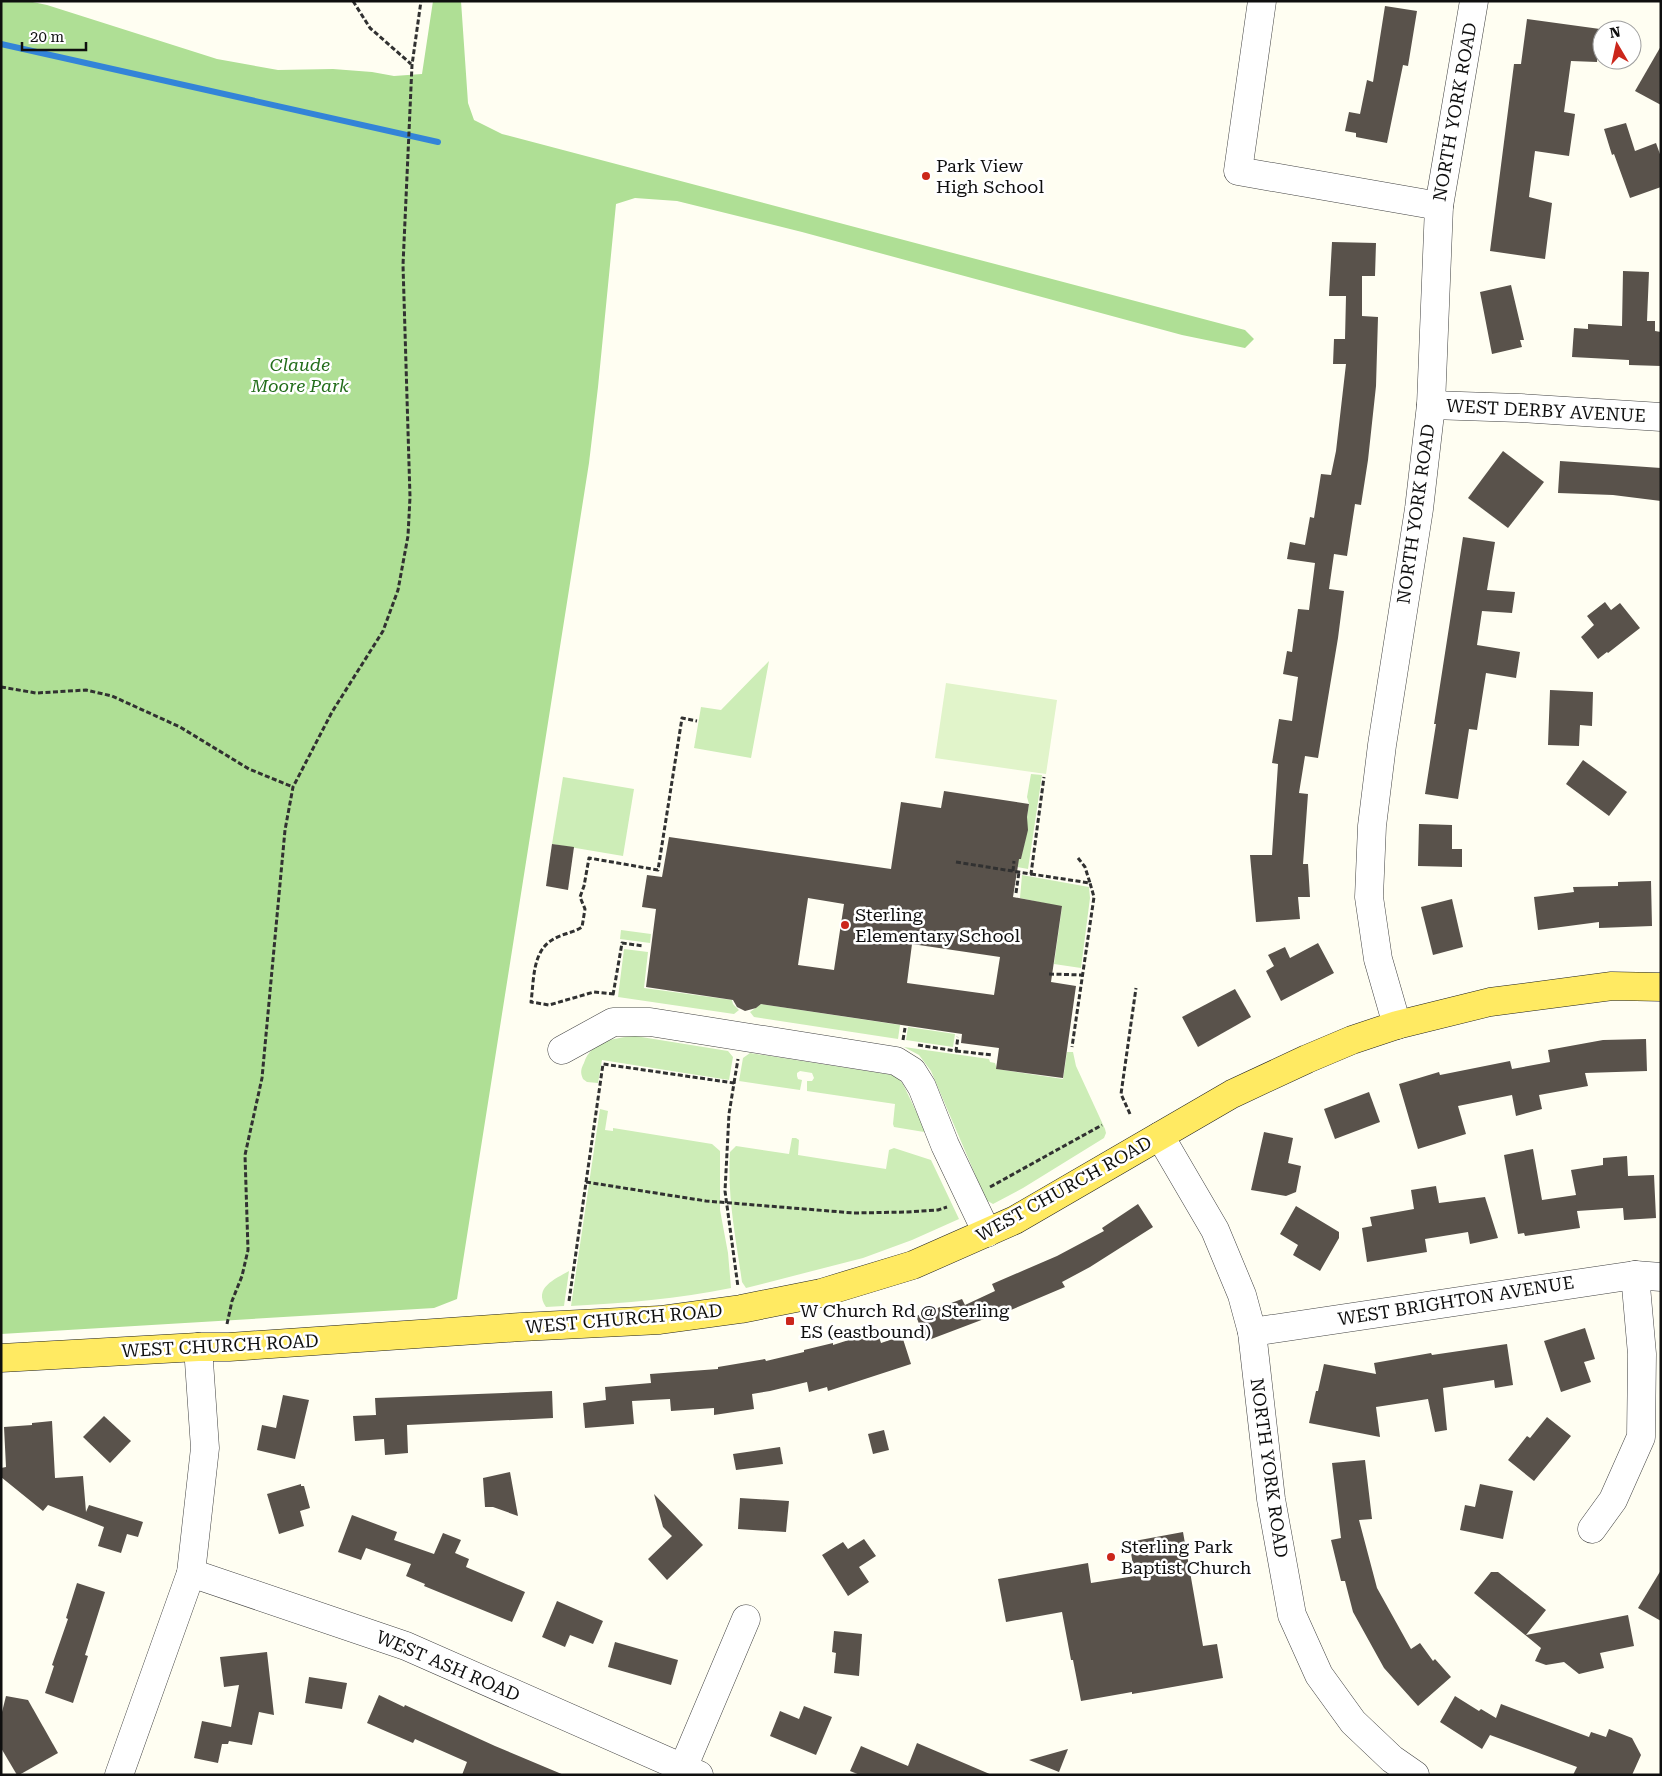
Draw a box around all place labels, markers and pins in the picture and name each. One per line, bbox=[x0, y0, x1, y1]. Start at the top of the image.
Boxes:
place label: Park View High School bbox=[936, 155, 1044, 197]
marker: Park View High School bbox=[920, 170, 932, 182]
place label: Sterling Elementary School bbox=[855, 904, 1020, 946]
marker: Sterling Elementary School bbox=[839, 919, 851, 931]
place label: W Church Rd @ Sterling ES (eastbound) bbox=[800, 1300, 1010, 1342]
marker: W Church Rd @ Sterling ES (eastbound) bbox=[784, 1315, 796, 1327]
place label: Sterling Park Baptist Church bbox=[1121, 1536, 1252, 1578]
marker: Sterling Park Baptist Church bbox=[1105, 1551, 1117, 1563]

